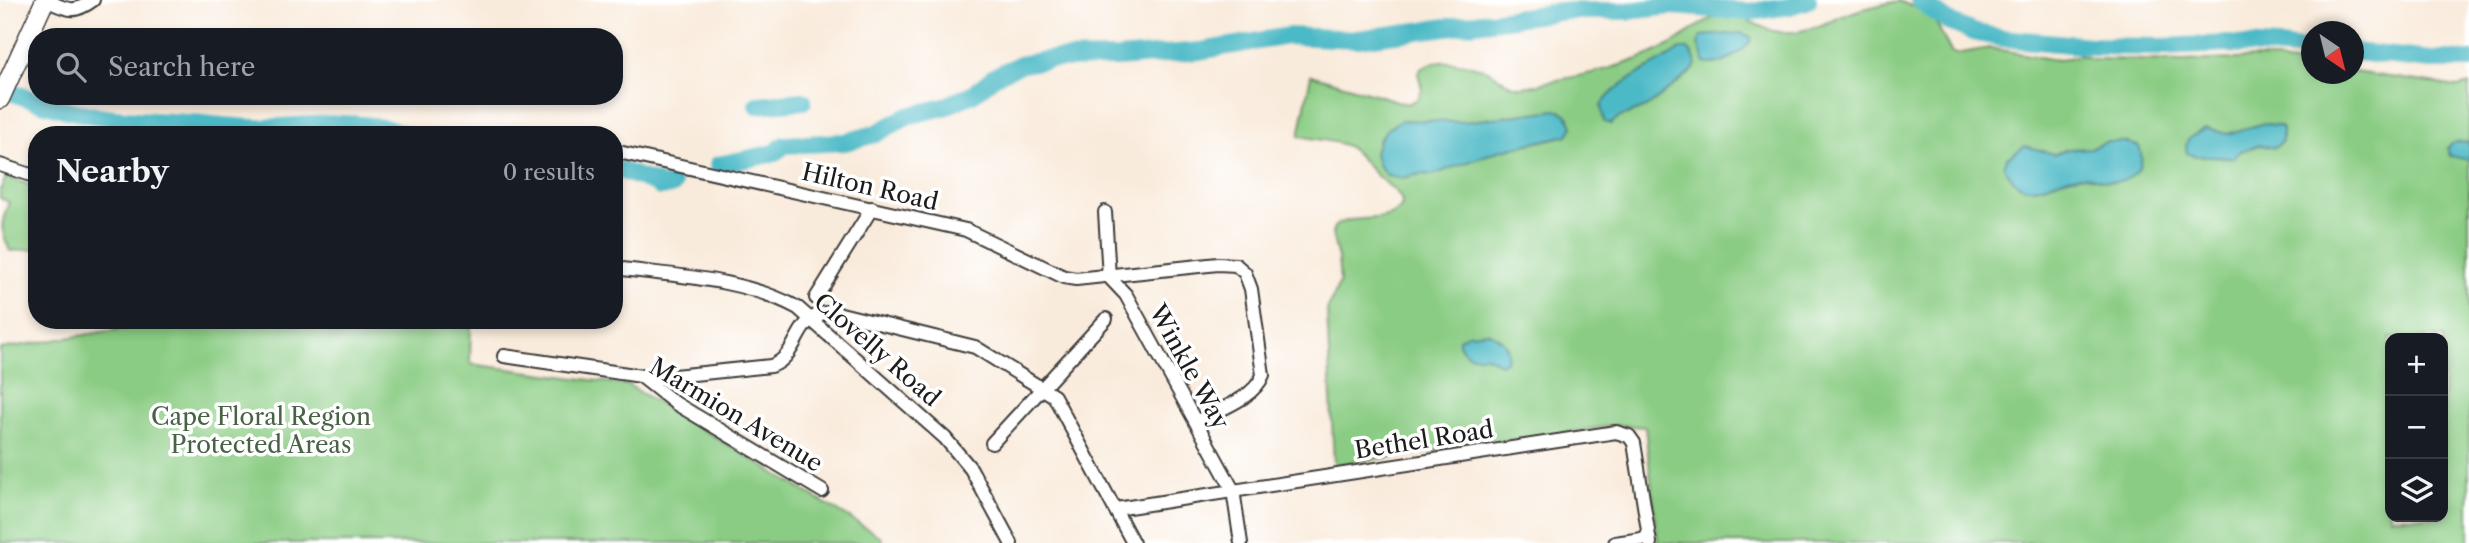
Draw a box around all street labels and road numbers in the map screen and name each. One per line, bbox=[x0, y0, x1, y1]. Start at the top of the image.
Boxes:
street label: Hilton Road bbox=[799, 157, 941, 216]
street label: Clovelly Road bbox=[808, 287, 947, 413]
street label: Winkle Way bbox=[1143, 298, 1236, 435]
street label: Marmion Avenue bbox=[644, 351, 828, 478]
street label: Bethel Road bbox=[1352, 414, 1496, 465]

